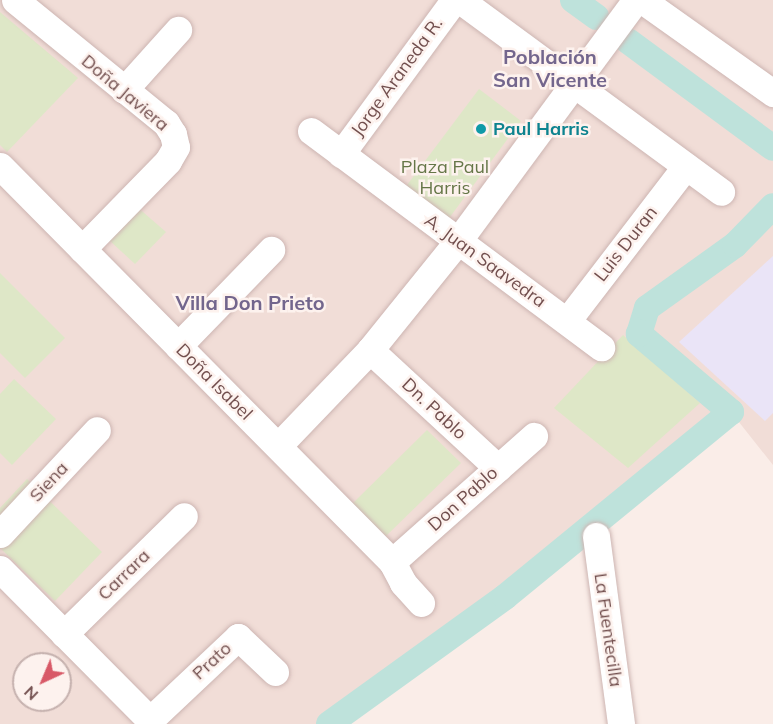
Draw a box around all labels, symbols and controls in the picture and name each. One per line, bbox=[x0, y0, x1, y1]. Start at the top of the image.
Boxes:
street label: Jorge Araneda R. bbox=[347, 13, 447, 141]
district label: Población San Vicente bbox=[493, 45, 607, 92]
street label: Doña Javiera bbox=[77, 50, 173, 136]
place label: Paul Harris bbox=[493, 118, 589, 140]
marker: Paul Harris bbox=[474, 122, 488, 136]
park label: Plaza Paul Harris bbox=[401, 157, 489, 200]
street label: Luis Duran bbox=[590, 202, 662, 286]
street label: A. Juan Saavedra bbox=[420, 210, 550, 312]
district label: Villa Don Prieto bbox=[175, 290, 325, 314]
street label: Doña Isabel bbox=[171, 339, 257, 425]
street label: Dn. Pablo bbox=[397, 374, 471, 444]
street label: Siena bbox=[25, 458, 73, 506]
street label: Don Pablo bbox=[424, 462, 502, 536]
street label: Carrara bbox=[94, 545, 154, 605]
street label: La Fuentecilla bbox=[589, 572, 627, 688]
street label: Prato bbox=[188, 638, 236, 684]
north arrow bbox=[12, 652, 72, 712]
text: N bbox=[20, 682, 42, 705]

